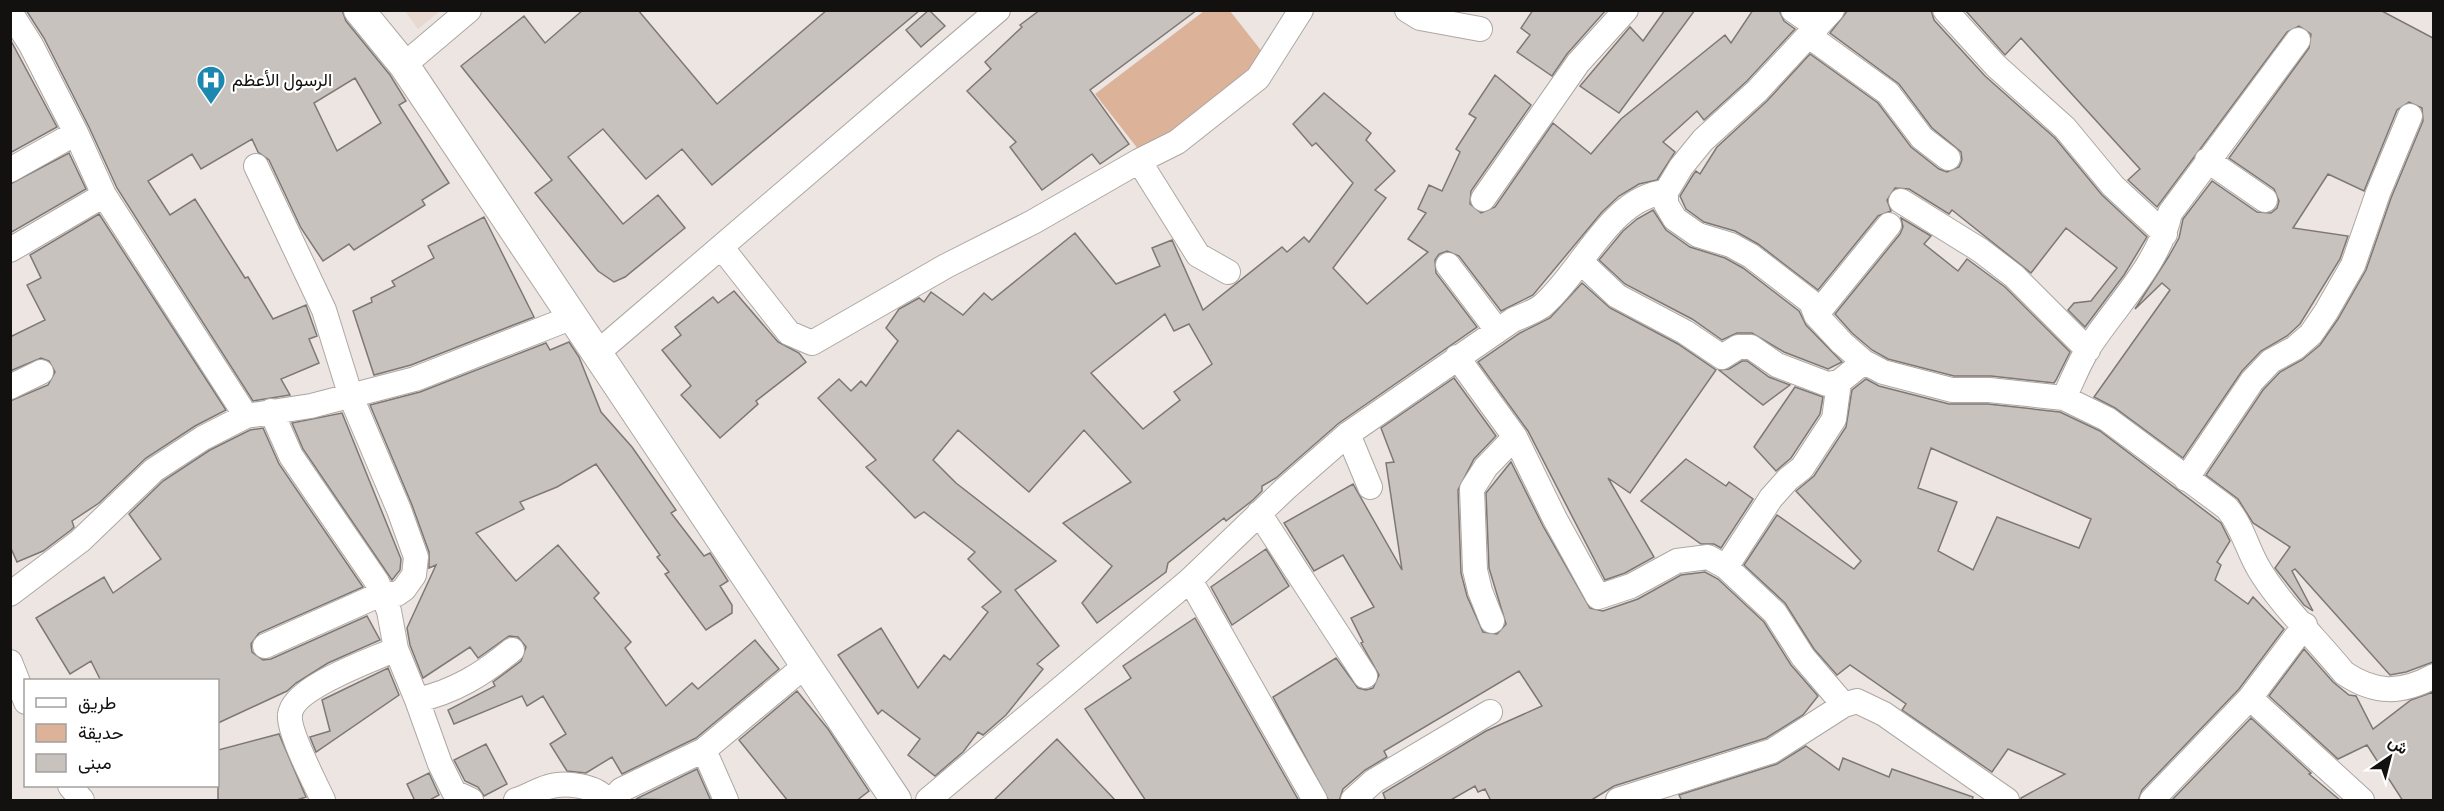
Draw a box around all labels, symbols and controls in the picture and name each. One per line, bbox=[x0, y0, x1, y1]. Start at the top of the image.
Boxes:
hospital icon: الرسول الأعظم bbox=[195, 64, 227, 106]
place label: الرسول الأعظم bbox=[232, 67, 332, 92]
legend bbox=[24, 679, 219, 787]
text: طريق bbox=[78, 690, 116, 715]
text: حديقة bbox=[78, 720, 124, 745]
north arrow bbox=[2360, 727, 2420, 787]
text: ش bbox=[2384, 730, 2413, 759]
text: مبنى bbox=[78, 750, 112, 775]

